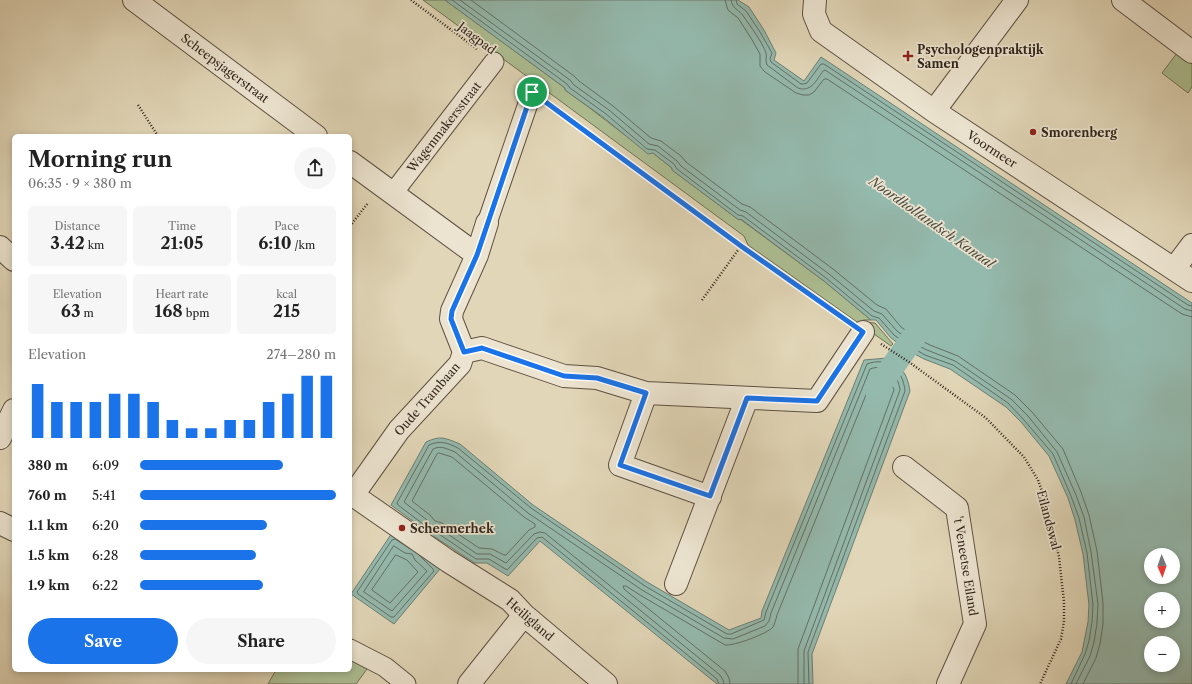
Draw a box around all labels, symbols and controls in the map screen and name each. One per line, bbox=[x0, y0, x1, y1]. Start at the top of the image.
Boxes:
street label: Jaagpad bbox=[453, 18, 500, 58]
street label: Scheepsjagerstraat bbox=[178, 30, 273, 106]
place label: Psychologenpraktijk Samen bbox=[917, 42, 1045, 71]
marker: Psychologenpraktijk Samen bbox=[902, 50, 914, 62]
pin bbox=[515, 75, 549, 109]
street label: Wagenmakersstraat bbox=[403, 78, 485, 176]
icon: arrive bbox=[521, 81, 543, 103]
place label: Smorenberg bbox=[1041, 125, 1118, 140]
street label: Voormeer bbox=[963, 127, 1020, 171]
marker: Smorenberg bbox=[1028, 127, 1038, 137]
text: Morning run bbox=[28, 146, 172, 173]
button: share bbox=[294, 147, 336, 189]
water label: Noordhollandsch Kanaal bbox=[865, 172, 999, 272]
text: 06:35 · 9 × 380 m bbox=[28, 175, 132, 191]
text: Distance bbox=[55, 219, 100, 233]
text: Time bbox=[168, 219, 196, 233]
text: Pace bbox=[274, 219, 299, 233]
text: 3.42 bbox=[50, 233, 85, 253]
text: 21:05 bbox=[161, 233, 203, 253]
text: 6:10 bbox=[258, 233, 292, 253]
text: km bbox=[85, 238, 104, 252]
text: /km bbox=[292, 238, 315, 252]
text: Elevation bbox=[53, 287, 102, 301]
text: Heart rate bbox=[155, 287, 209, 301]
text: kcal bbox=[276, 287, 297, 301]
text: 63 bbox=[61, 301, 81, 321]
text: 168 bbox=[155, 301, 183, 321]
text: 215 bbox=[273, 301, 300, 321]
text: m bbox=[81, 306, 94, 320]
text: bpm bbox=[183, 306, 209, 320]
text: Elevation bbox=[28, 346, 86, 362]
text: 274–280 m bbox=[266, 346, 336, 362]
street label: Oude Trambaan bbox=[391, 359, 463, 439]
text: 380 m bbox=[28, 457, 68, 473]
text: 6:09 bbox=[92, 457, 119, 473]
text: 760 m bbox=[28, 487, 67, 503]
text: 5:41 bbox=[92, 487, 116, 503]
street label: Eilandswal bbox=[1034, 488, 1064, 552]
street label: 't Veneetse Eiland bbox=[951, 515, 981, 618]
text: 1.1 km bbox=[28, 517, 68, 533]
text: 6:20 bbox=[92, 517, 119, 533]
place label: Schermerhek bbox=[410, 521, 495, 536]
marker: Schermerhek bbox=[397, 523, 407, 533]
text: 1.5 km bbox=[28, 547, 69, 563]
text: 6:28 bbox=[92, 547, 118, 563]
north arrow bbox=[1144, 548, 1180, 584]
map controls bbox=[1144, 548, 1180, 672]
text: 1.9 km bbox=[28, 577, 70, 593]
text: 6:22 bbox=[92, 577, 118, 593]
button: + bbox=[1144, 592, 1180, 628]
street label: Heiligland bbox=[503, 594, 558, 644]
button: Save bbox=[28, 618, 178, 664]
button: Share bbox=[186, 618, 336, 664]
button: − bbox=[1144, 636, 1180, 672]

